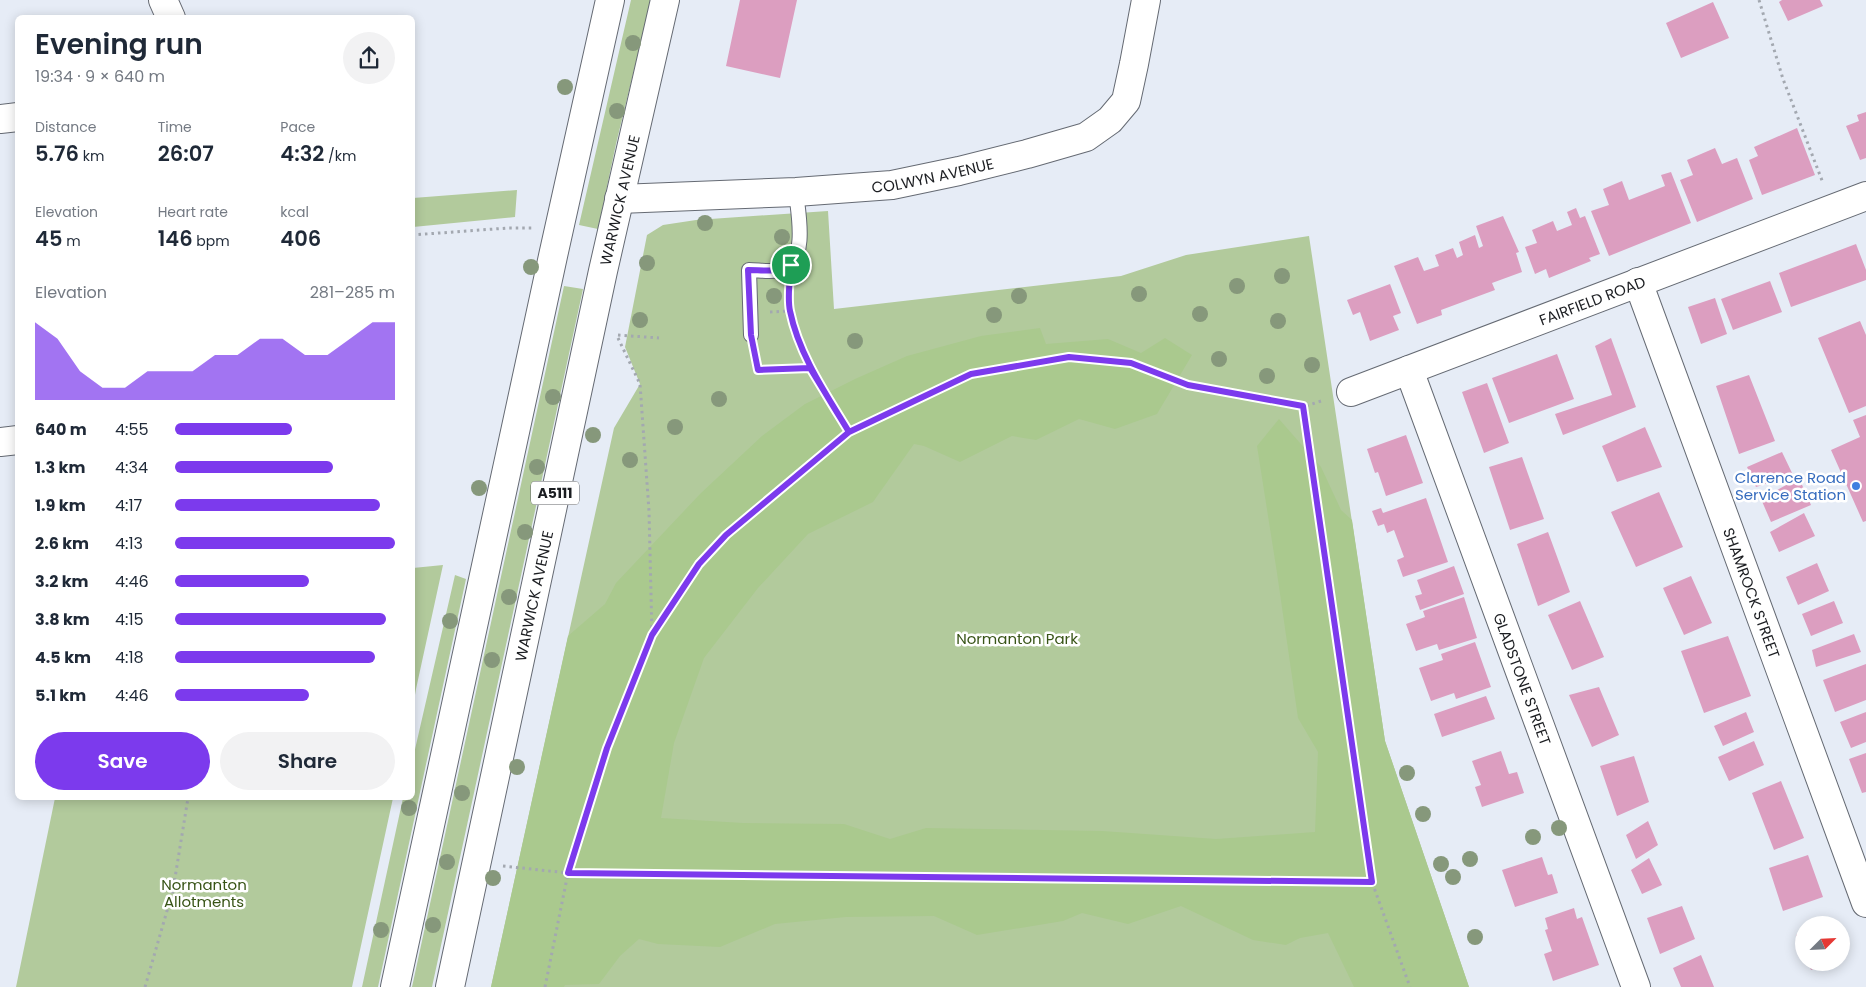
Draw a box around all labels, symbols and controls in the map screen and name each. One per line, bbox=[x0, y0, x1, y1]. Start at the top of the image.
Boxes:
text: Evening run bbox=[35, 25, 203, 64]
button: share bbox=[343, 32, 395, 84]
text: 19:34 · 9 × 640 m bbox=[35, 65, 165, 88]
text: Distance bbox=[35, 117, 96, 137]
text: Time bbox=[158, 117, 192, 137]
text: Pace bbox=[280, 117, 315, 137]
street label: WARWICK AVENUE bbox=[594, 133, 644, 267]
text: 5.76 bbox=[35, 139, 79, 168]
text: 26:07 bbox=[158, 139, 214, 168]
text: 4:32 bbox=[280, 139, 324, 168]
text: km bbox=[79, 146, 104, 166]
text: /km bbox=[324, 146, 356, 166]
street label: COLWYN AVENUE bbox=[871, 152, 996, 197]
text: Elevation bbox=[35, 202, 98, 222]
text: Heart rate bbox=[158, 202, 228, 222]
text: kcal bbox=[280, 202, 309, 222]
text: 45 bbox=[35, 224, 62, 253]
text: 146 bbox=[158, 224, 193, 253]
text: 406 bbox=[280, 224, 321, 253]
text: m bbox=[62, 231, 81, 251]
text: bpm bbox=[193, 231, 230, 251]
pin bbox=[770, 244, 812, 286]
icon: arrive bbox=[777, 251, 805, 279]
street label: FAIRFIELD ROAD bbox=[1536, 270, 1648, 330]
text: Elevation bbox=[35, 281, 107, 304]
text: 281–285 m bbox=[310, 281, 395, 304]
text: 640 m bbox=[35, 418, 87, 441]
text: 4:55 bbox=[115, 418, 149, 441]
text: 1.3 km bbox=[35, 456, 85, 479]
text: 4:34 bbox=[115, 456, 148, 479]
place label: Clarence Road Service Station bbox=[1735, 467, 1846, 505]
marker: Clarence Road Service Station bbox=[1850, 480, 1862, 492]
road number: A5111 bbox=[531, 482, 579, 504]
text: 1.9 km bbox=[35, 494, 86, 517]
text: 4:17 bbox=[115, 494, 142, 517]
street label: SHAMROCK STREET bbox=[1719, 525, 1786, 661]
street label: WARWICK AVENUE bbox=[509, 529, 558, 663]
text: 2.6 km bbox=[35, 532, 89, 555]
text: 4:13 bbox=[115, 532, 143, 555]
text: 3.2 km bbox=[35, 570, 89, 593]
text: 4:46 bbox=[115, 570, 149, 593]
text: 3.8 km bbox=[35, 608, 90, 631]
text: 4:15 bbox=[115, 608, 144, 631]
street label: GLADSTONE STREET bbox=[1489, 610, 1557, 748]
park label: Normanton Park bbox=[956, 628, 1078, 649]
text: 4.5 km bbox=[35, 646, 91, 669]
text: 4:18 bbox=[115, 646, 144, 669]
text: 5.1 km bbox=[35, 684, 86, 707]
text: 4:46 bbox=[115, 684, 149, 707]
button: Save bbox=[35, 732, 210, 790]
button: Share bbox=[220, 732, 395, 790]
park label: Normanton Allotments bbox=[161, 874, 247, 912]
north arrow bbox=[1795, 916, 1850, 971]
map controls bbox=[1795, 916, 1850, 971]

